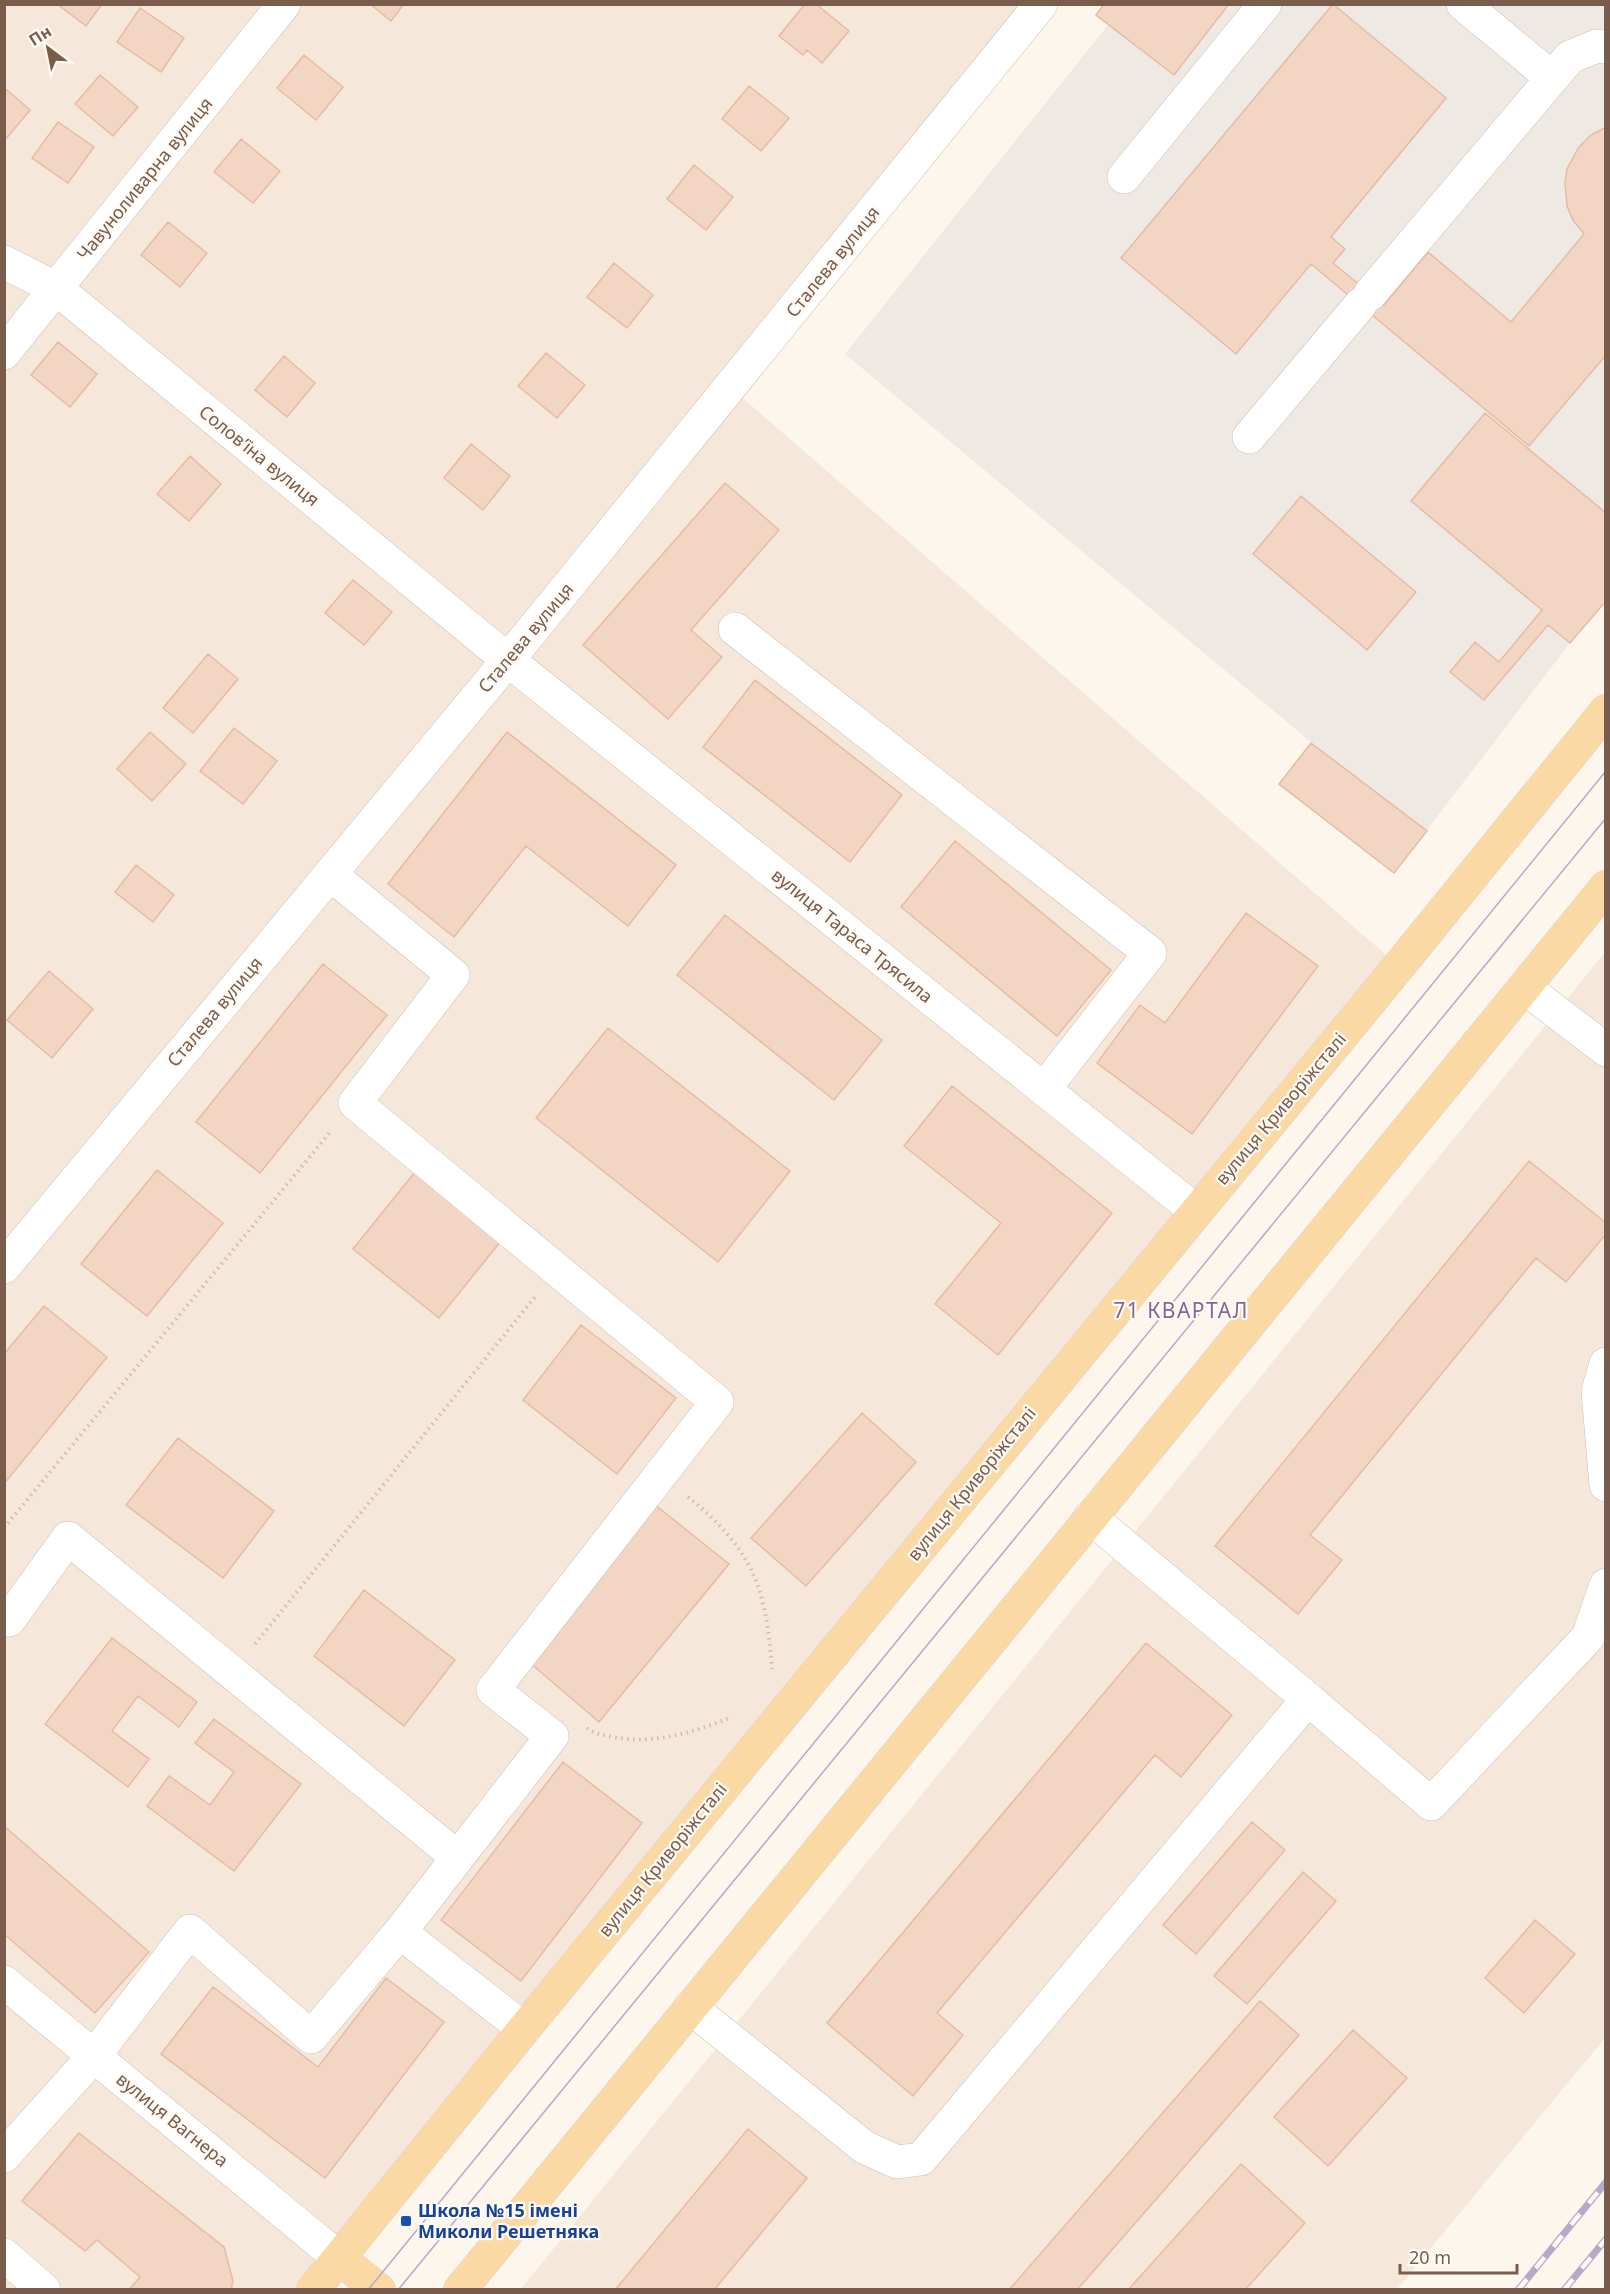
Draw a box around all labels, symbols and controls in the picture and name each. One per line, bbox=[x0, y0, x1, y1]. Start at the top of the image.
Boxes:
north arrow bbox=[18, 18, 78, 78]
text: Пн bbox=[25, 20, 56, 51]
street label: Чавуноливарна вулиця bbox=[71, 92, 217, 265]
street label: Сталева вулиця bbox=[780, 201, 885, 322]
street label: Соловʼїна вулиця bbox=[194, 399, 325, 511]
street label: Сталева вулиця bbox=[472, 577, 578, 697]
street label: вулиця Тараса Трясила bbox=[767, 863, 938, 1008]
street label: Сталева вулиця bbox=[161, 951, 267, 1071]
street label: вулиця Криворіжсталі bbox=[1209, 1027, 1351, 1189]
district label: 71 КВАРТАЛ bbox=[1113, 1296, 1249, 1324]
street label: вулиця Криворіжсталі bbox=[902, 1401, 1041, 1565]
street label: вулиця Криворіжсталі bbox=[593, 1777, 732, 1941]
street label: вулиця Вагнера bbox=[112, 2067, 234, 2172]
place label: Школа №15 імені Миколи Решетняка bbox=[418, 2198, 599, 2243]
marker: Школа №15 імені Миколи Решетняка bbox=[399, 2214, 413, 2228]
scale bar bbox=[1400, 2237, 1517, 2275]
text: 20 m bbox=[1409, 2245, 1451, 2269]

